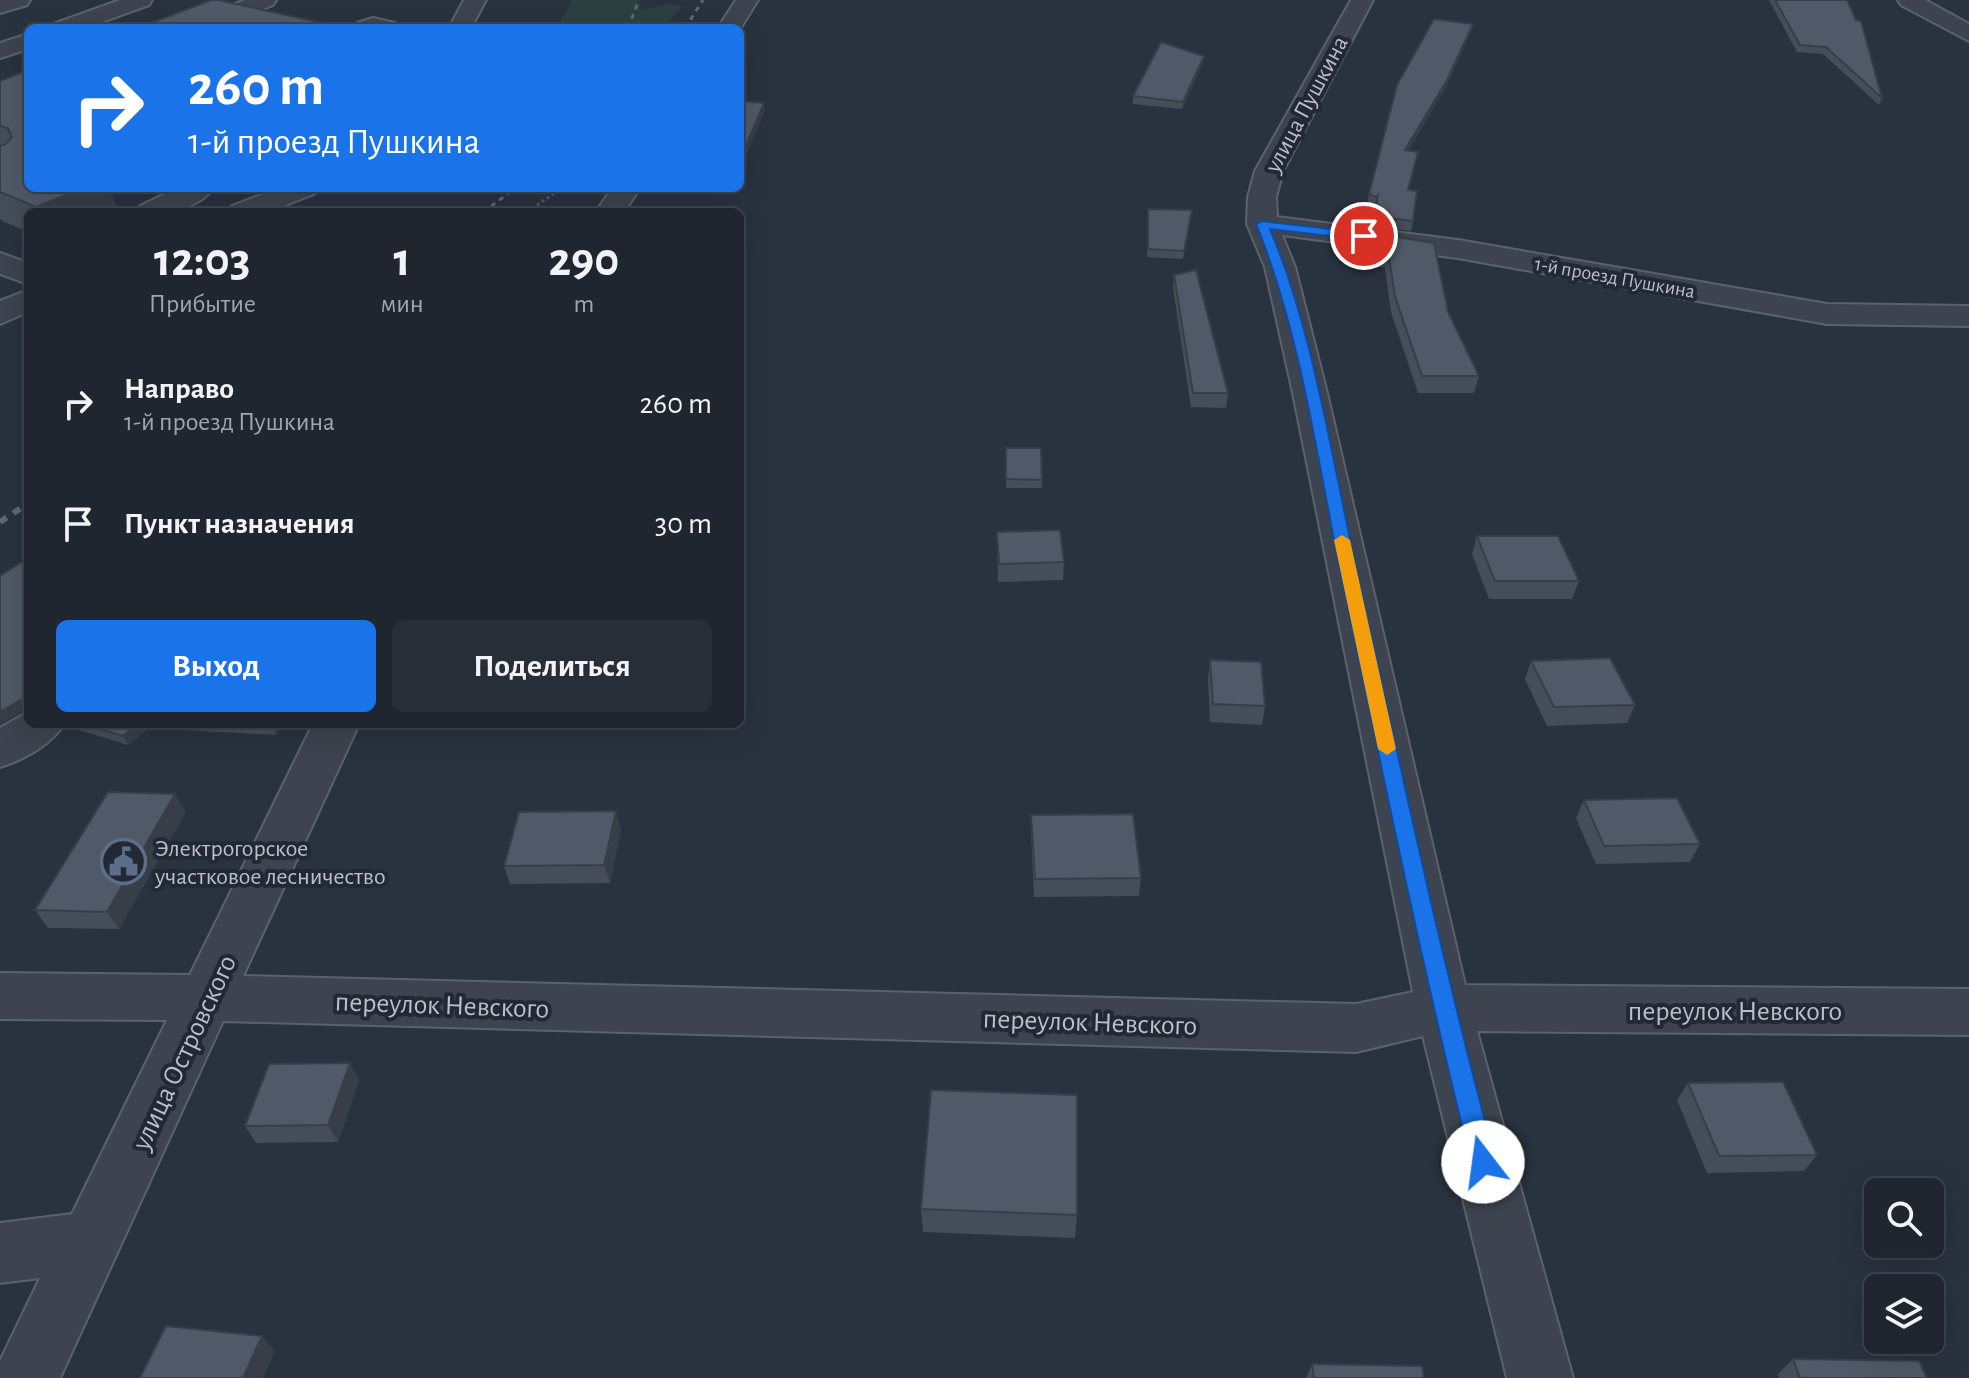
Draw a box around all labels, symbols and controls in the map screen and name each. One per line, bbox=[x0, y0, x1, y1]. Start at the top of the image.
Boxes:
street label: улица Пушкина bbox=[1260, 32, 1353, 177]
icon: right bbox=[56, 56, 160, 160]
text: 260 m bbox=[188, 59, 324, 115]
text: 1-й проезд Пушкина bbox=[188, 124, 480, 160]
pin bbox=[1330, 202, 1398, 270]
icon: arrive bbox=[1342, 214, 1386, 258]
text: 12:03 bbox=[154, 237, 251, 285]
text: 1 bbox=[394, 237, 411, 285]
text: 290 bbox=[548, 237, 619, 285]
street label: 1-й проезд Пушкина bbox=[1533, 254, 1696, 302]
text: Прибытие bbox=[149, 291, 256, 317]
text: мин bbox=[381, 291, 424, 317]
text: m bbox=[573, 291, 594, 317]
text: Направо bbox=[124, 374, 234, 404]
icon: right bbox=[56, 382, 100, 426]
text: 260 m bbox=[639, 389, 712, 419]
text: 1-й проезд Пушкина bbox=[124, 409, 335, 435]
icon: arrive bbox=[56, 502, 100, 546]
text: Пункт назначения bbox=[124, 509, 355, 539]
text: 30 m bbox=[655, 509, 712, 539]
button: Выход bbox=[56, 620, 376, 712]
button: Поделиться bbox=[392, 620, 712, 712]
place label: Электрогорское участковое лесничество bbox=[154, 837, 386, 889]
public building icon: Электрогорское участковое лесничество bbox=[100, 838, 148, 886]
street label: улица Островского bbox=[127, 951, 242, 1155]
street label: переулок Невского bbox=[334, 988, 549, 1024]
street label: переулок Невского bbox=[1628, 998, 1842, 1026]
street label: переулок Невского bbox=[982, 1005, 1197, 1041]
position arrow bbox=[1441, 1120, 1525, 1204]
map controls bbox=[1864, 1178, 1944, 1354]
button: search bbox=[1864, 1178, 1944, 1258]
button: layers bbox=[1864, 1274, 1944, 1354]

